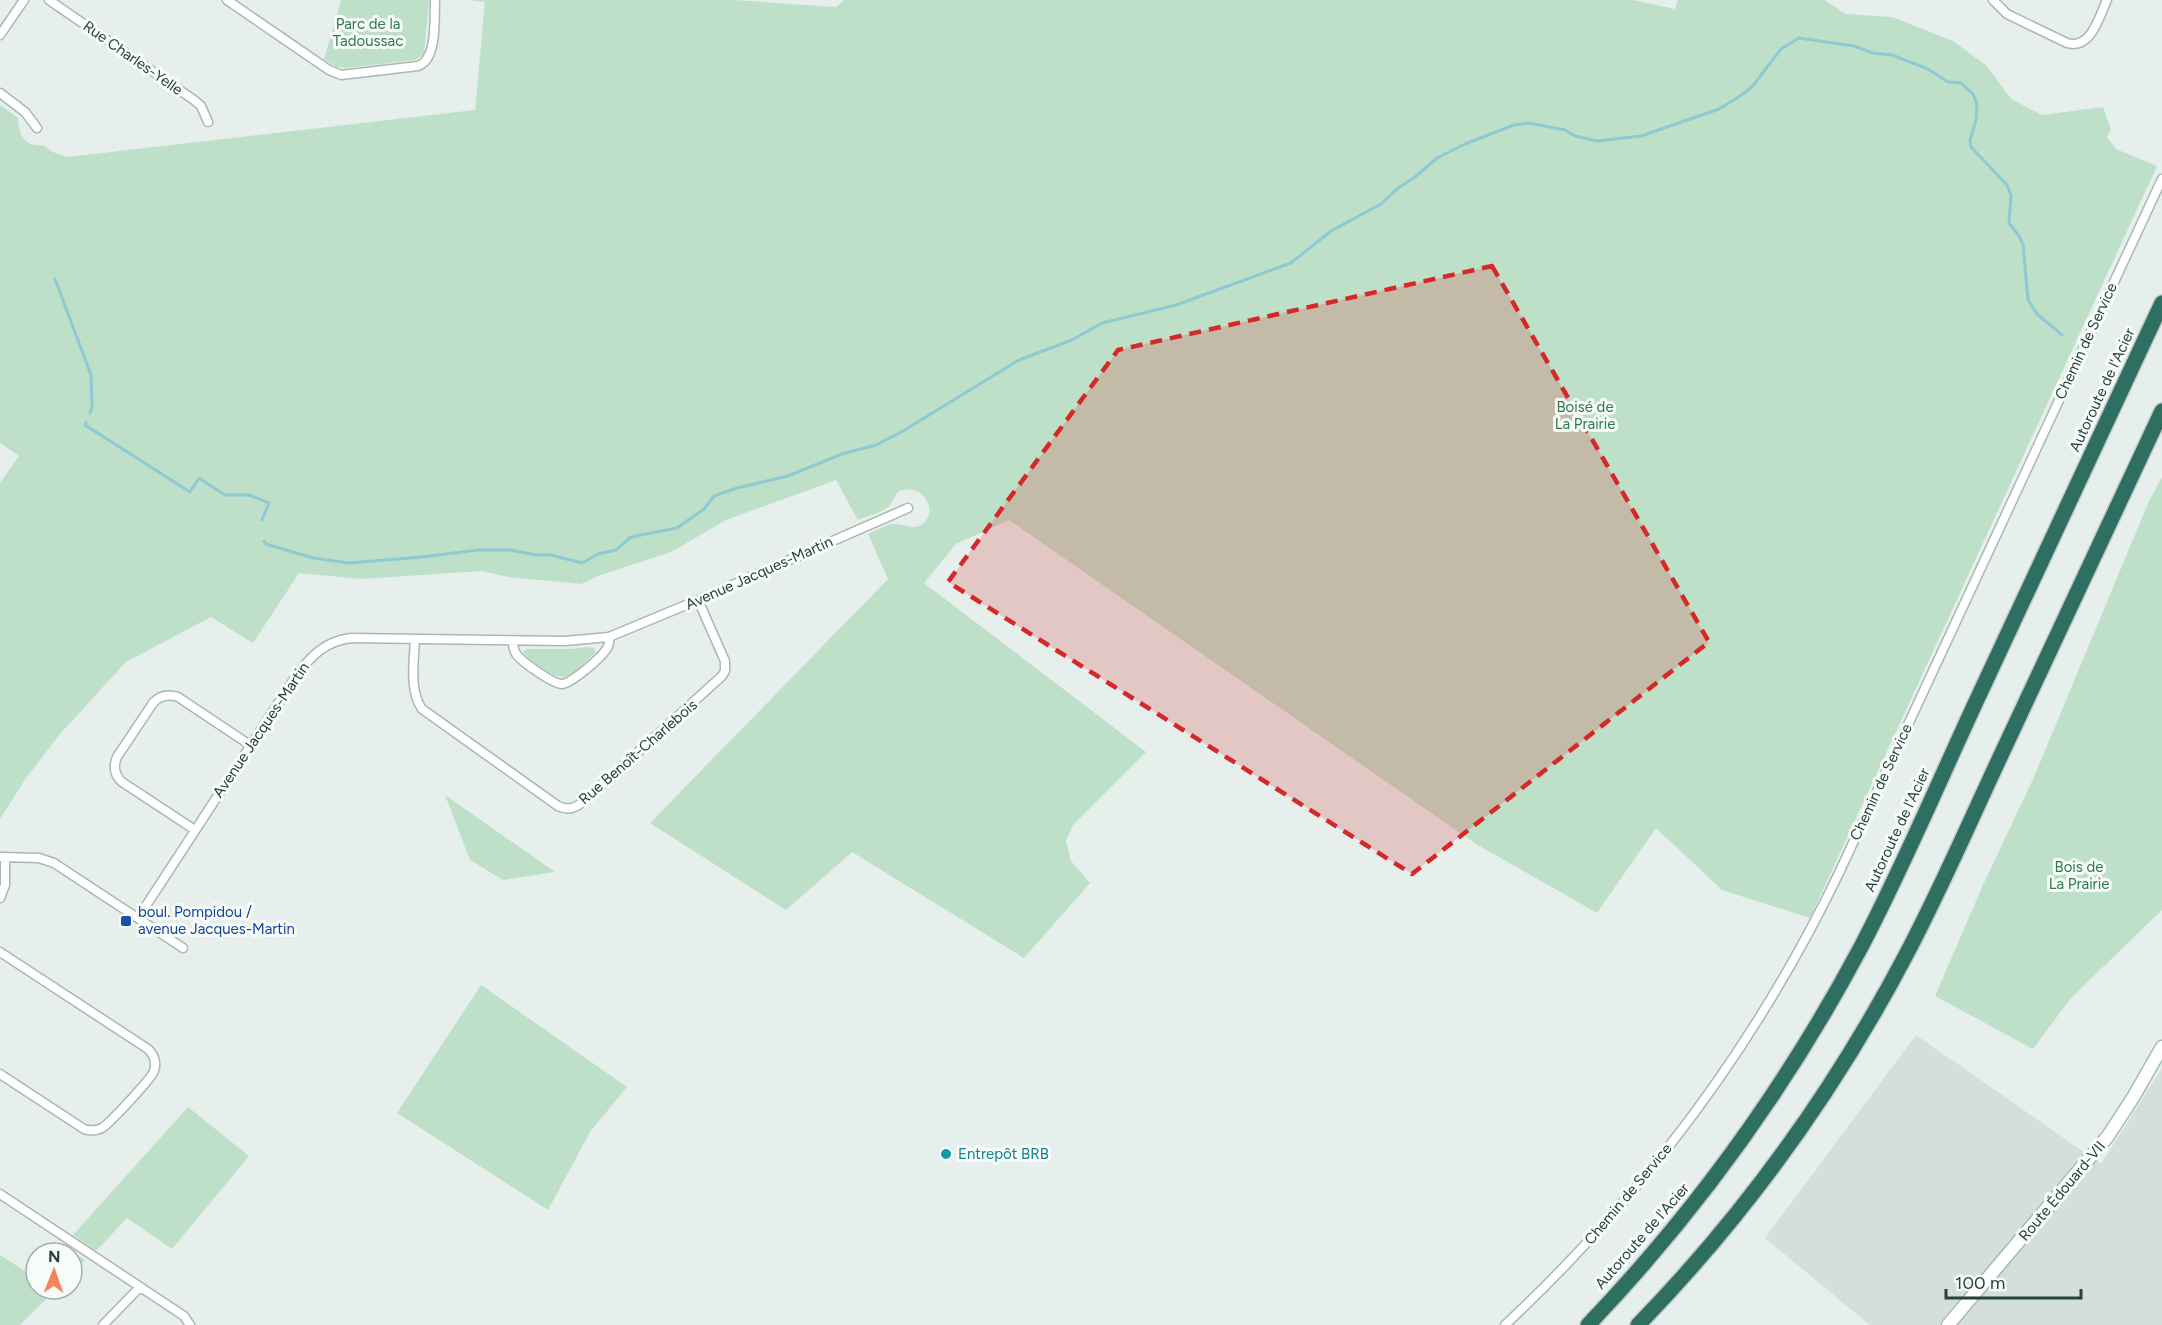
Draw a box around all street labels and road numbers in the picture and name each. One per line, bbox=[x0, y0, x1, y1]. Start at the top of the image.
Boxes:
street label: Rue Charles-Yelle bbox=[80, 17, 186, 99]
street label: Chemin de Service bbox=[2051, 280, 2121, 402]
street label: Autoroute de l'Acier bbox=[2065, 325, 2139, 455]
street label: Avenue Jacques-Martin bbox=[683, 532, 835, 614]
street label: Avenue Jacques-Martin bbox=[209, 659, 313, 801]
street label: Rue Benoît-Charlebois bbox=[575, 696, 701, 808]
street label: Chemin de Service bbox=[1846, 721, 1916, 843]
street label: Autoroute de l'Acier bbox=[1860, 765, 1934, 895]
street label: Route Édouard-VII bbox=[2015, 1137, 2109, 1245]
street label: Chemin de Service bbox=[1580, 1140, 1676, 1248]
street label: Autoroute de l'Acier bbox=[1591, 1179, 1693, 1293]

